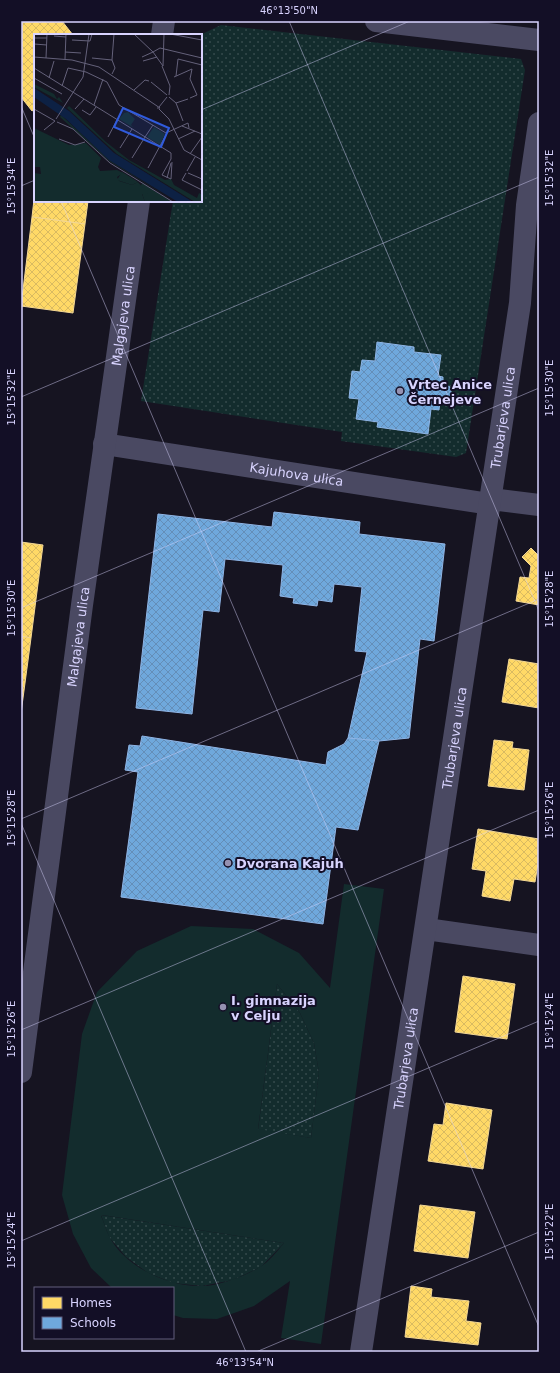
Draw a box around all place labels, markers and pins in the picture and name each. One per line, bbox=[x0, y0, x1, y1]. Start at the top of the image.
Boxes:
place label: Vrtec Anice Černejeve bbox=[408, 377, 492, 407]
marker: Vrtec Anice Černejeve bbox=[395, 386, 405, 396]
place label: Dvorana Kajuh bbox=[236, 856, 344, 871]
marker: Dvorana Kajuh bbox=[223, 858, 233, 868]
place label: I. gimnazija v Celju bbox=[231, 993, 316, 1023]
marker: I. gimnazija v Celju bbox=[218, 1002, 228, 1012]

